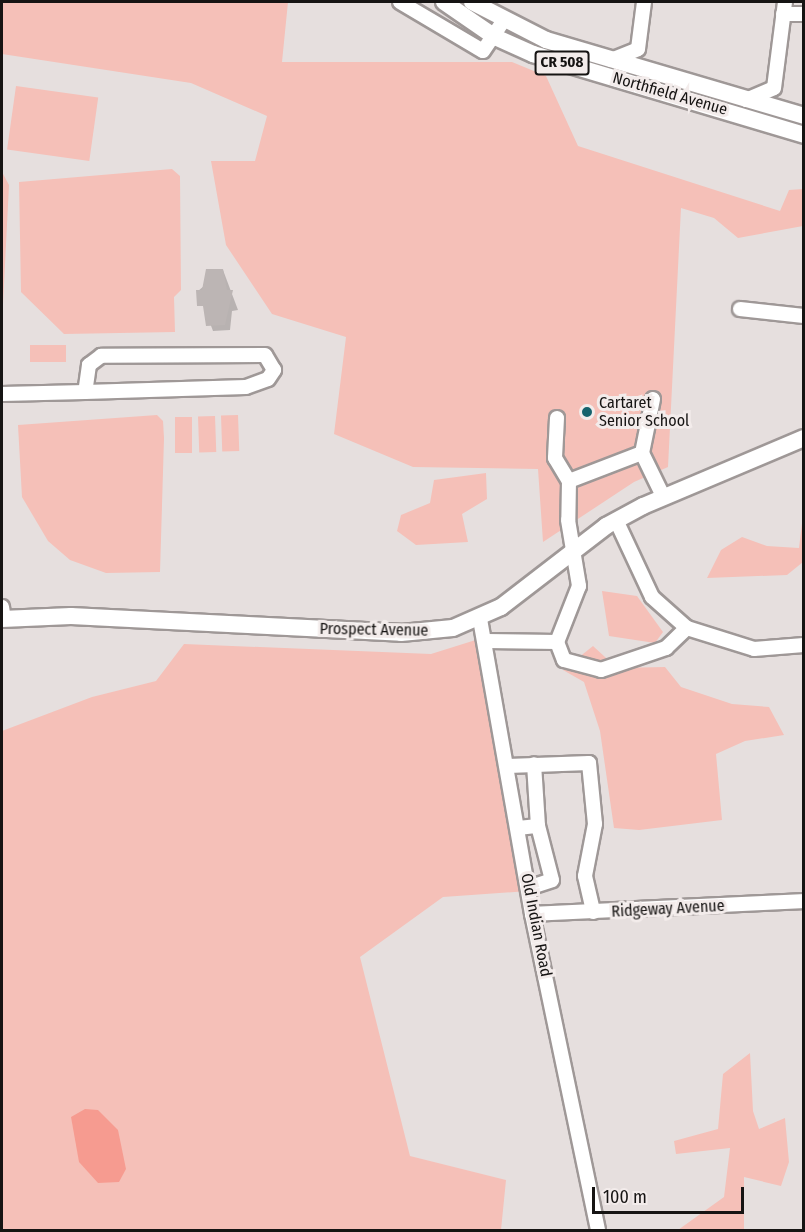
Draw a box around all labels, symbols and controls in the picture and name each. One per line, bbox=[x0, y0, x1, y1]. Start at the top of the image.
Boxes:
road number: CR 508 bbox=[534, 51, 590, 75]
street label: Northfield Avenue bbox=[611, 68, 729, 120]
place label: Cartaret Senior School bbox=[599, 393, 689, 431]
marker: Cartaret Senior School bbox=[580, 405, 594, 419]
street label: Prospect Avenue bbox=[319, 619, 429, 641]
street label: Old Indian Road bbox=[517, 872, 555, 978]
street label: Ridgeway Avenue bbox=[611, 896, 725, 922]
scale bar bbox=[595, 1175, 746, 1213]
text: 100 m bbox=[603, 1186, 647, 1208]

